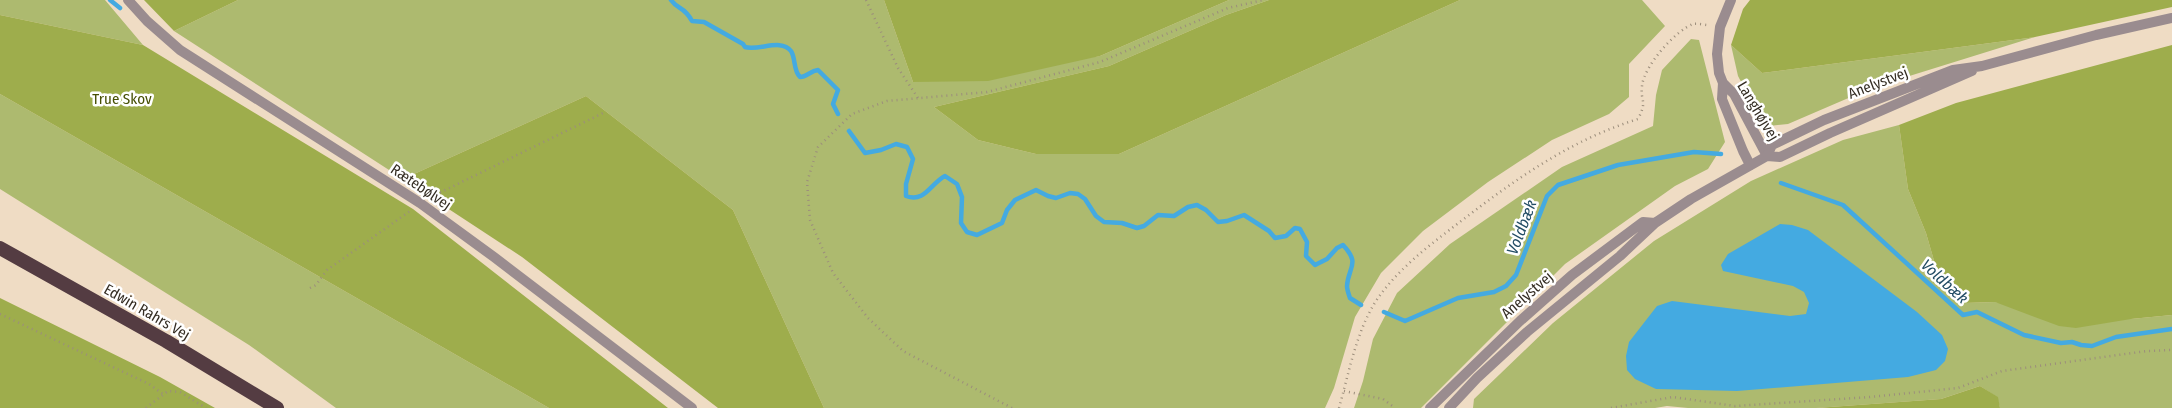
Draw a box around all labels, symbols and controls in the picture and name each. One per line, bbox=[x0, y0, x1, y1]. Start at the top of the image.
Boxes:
street label: Anelystvej bbox=[1846, 63, 1910, 103]
street label: Langhøjvej bbox=[1733, 78, 1783, 144]
park label: True Skov bbox=[92, 90, 152, 108]
street label: Rætebølvej bbox=[387, 160, 455, 214]
water label: Voldbæk bbox=[1502, 197, 1541, 257]
water label: Voldbæk bbox=[1917, 255, 1972, 307]
street label: Anelystvej bbox=[1497, 268, 1557, 322]
street label: Edwin Rahrs Vej bbox=[101, 280, 193, 344]

